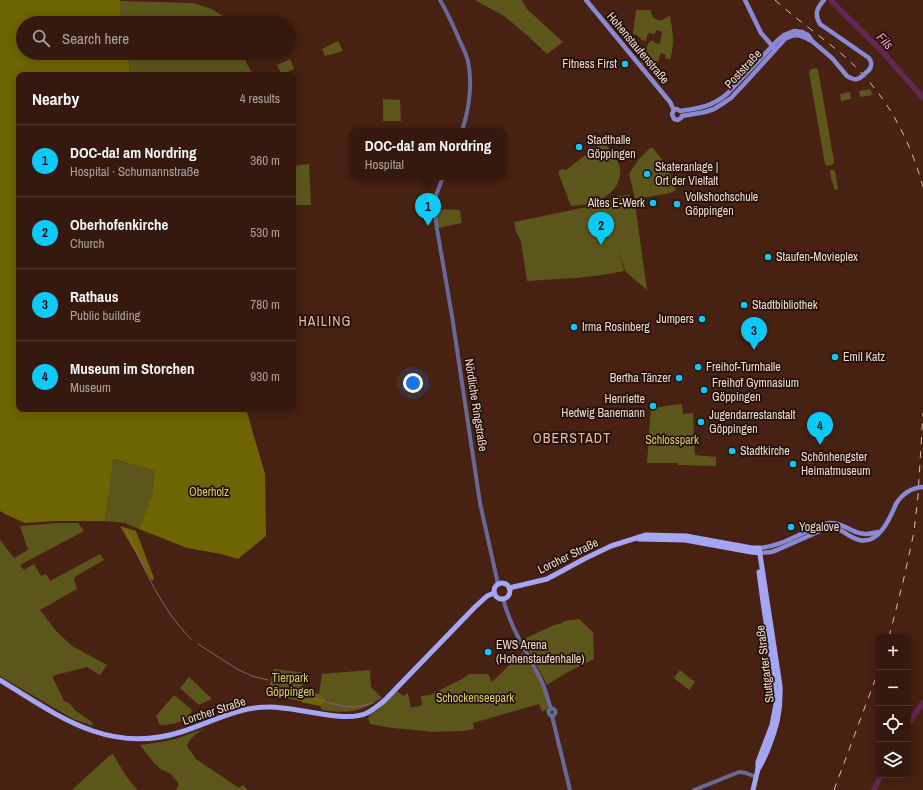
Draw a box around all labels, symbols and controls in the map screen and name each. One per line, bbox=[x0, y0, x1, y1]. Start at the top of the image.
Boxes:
street label: Hohenstaufenstraße bbox=[603, 9, 673, 87]
search box bbox=[16, 16, 296, 60]
icon: search bbox=[30, 27, 52, 49]
text: Search here bbox=[62, 28, 129, 49]
water label: Fils bbox=[873, 29, 897, 53]
street label: Poststraße bbox=[721, 46, 765, 92]
place label: Fitness First bbox=[562, 56, 617, 72]
marker: Fitness First bbox=[620, 59, 630, 69]
text: Nearby bbox=[32, 87, 79, 110]
text: 4 results bbox=[240, 90, 280, 107]
popup bbox=[350, 128, 506, 180]
place label: Stadthalle Göppingen bbox=[587, 132, 636, 162]
text: DOC-da! am Nordring bbox=[365, 135, 491, 156]
text: DOC-da! am Nordring bbox=[70, 142, 196, 163]
marker: Stadthalle Göppingen bbox=[574, 142, 584, 152]
text: 1 bbox=[42, 152, 48, 169]
text: 360 m bbox=[250, 152, 280, 169]
text: Hospital bbox=[365, 156, 404, 173]
place label: Skateranlage | Ort der Vielfalt bbox=[655, 159, 719, 189]
text: Hospital · Schumannstraße bbox=[70, 163, 199, 180]
marker: Skateranlage | Ort der Vielfalt bbox=[642, 169, 652, 179]
place label: Volkshochschule Göppingen bbox=[685, 189, 758, 219]
pin: 1 bbox=[415, 193, 441, 226]
place label: Altes E-Werk bbox=[587, 195, 645, 211]
marker: Altes E-Werk bbox=[648, 198, 658, 208]
marker: Volkshochschule Göppingen bbox=[672, 199, 682, 209]
pin: 2 bbox=[588, 212, 614, 245]
text: Oberhofenkirche bbox=[70, 214, 168, 235]
text: 2 bbox=[42, 224, 48, 241]
text: 530 m bbox=[250, 224, 280, 241]
text: Church bbox=[70, 235, 104, 252]
place label: Staufen-Movieplex bbox=[776, 249, 858, 265]
marker: Staufen-Movieplex bbox=[763, 252, 773, 262]
text: Rathaus bbox=[70, 286, 119, 307]
text: 3 bbox=[42, 296, 48, 313]
text: 780 m bbox=[250, 296, 280, 313]
place label: Stadtbibliothek bbox=[752, 297, 818, 313]
marker: Stadtbibliothek bbox=[739, 300, 749, 310]
text: Public building bbox=[70, 307, 141, 324]
place label: Jumpers bbox=[656, 311, 694, 327]
district label: HAILING bbox=[299, 312, 351, 330]
marker: Jumpers bbox=[697, 314, 707, 324]
pin: 3 bbox=[741, 317, 767, 350]
place label: Irma Rosinberg bbox=[582, 319, 650, 335]
marker: Irma Rosinberg bbox=[569, 322, 579, 332]
place label: Emil Katz bbox=[843, 349, 885, 365]
marker: Emil Katz bbox=[830, 352, 840, 362]
text: Museum im Storchen bbox=[70, 358, 194, 379]
street label: Nördliche Ringstraße bbox=[461, 358, 491, 452]
place label: Freihof-Turnhalle bbox=[706, 359, 781, 375]
marker: Freihof-Turnhalle bbox=[693, 362, 703, 372]
text: 4 bbox=[42, 368, 48, 385]
text: 930 m bbox=[250, 368, 280, 385]
place label: Bertha Tänzer bbox=[610, 370, 672, 386]
your location bbox=[403, 373, 423, 393]
marker: Bertha Tänzer bbox=[674, 373, 684, 383]
place label: Freihof Gymnasium Göppingen bbox=[712, 375, 799, 405]
text: Museum bbox=[70, 379, 111, 396]
marker: Freihof Gymnasium Göppingen bbox=[699, 385, 709, 395]
place label: Henriette Hedwig Banemann bbox=[561, 391, 645, 421]
marker: Henriette Hedwig Banemann bbox=[648, 401, 658, 411]
place label: Jugendarrestanstalt Göppingen bbox=[709, 407, 796, 437]
pin: 4 bbox=[807, 412, 833, 445]
marker: Jugendarrestanstalt Göppingen bbox=[696, 417, 706, 427]
district label: OBERSTADT bbox=[533, 429, 611, 447]
park label: Schlosspark bbox=[645, 432, 699, 448]
place label: Stadtkirche bbox=[740, 443, 790, 459]
marker: Stadtkirche bbox=[727, 446, 737, 456]
place label: Schönhengster Heimatmuseum bbox=[801, 449, 870, 479]
marker: Schönhengster Heimatmuseum bbox=[788, 459, 798, 469]
park label: Oberholz bbox=[189, 484, 229, 500]
place label: Yogalove bbox=[799, 519, 839, 535]
marker: Yogalove bbox=[786, 522, 796, 532]
street label: Lorcher Straße bbox=[535, 534, 601, 578]
street label: Stuttgarter Straße bbox=[752, 624, 778, 704]
map controls bbox=[875, 634, 911, 778]
button: + bbox=[875, 634, 911, 670]
place label: EWS Arena (Hohenstaufenhalle) bbox=[496, 637, 585, 667]
marker: EWS Arena (Hohenstaufenhalle) bbox=[483, 647, 493, 657]
park label: Tierpark Göppingen bbox=[266, 670, 314, 700]
button: − bbox=[875, 670, 911, 706]
park label: Schockenseepark bbox=[436, 690, 514, 706]
street label: Lorcher Straße bbox=[180, 693, 248, 729]
button: locate bbox=[875, 706, 911, 742]
button: layers bbox=[875, 742, 911, 778]

